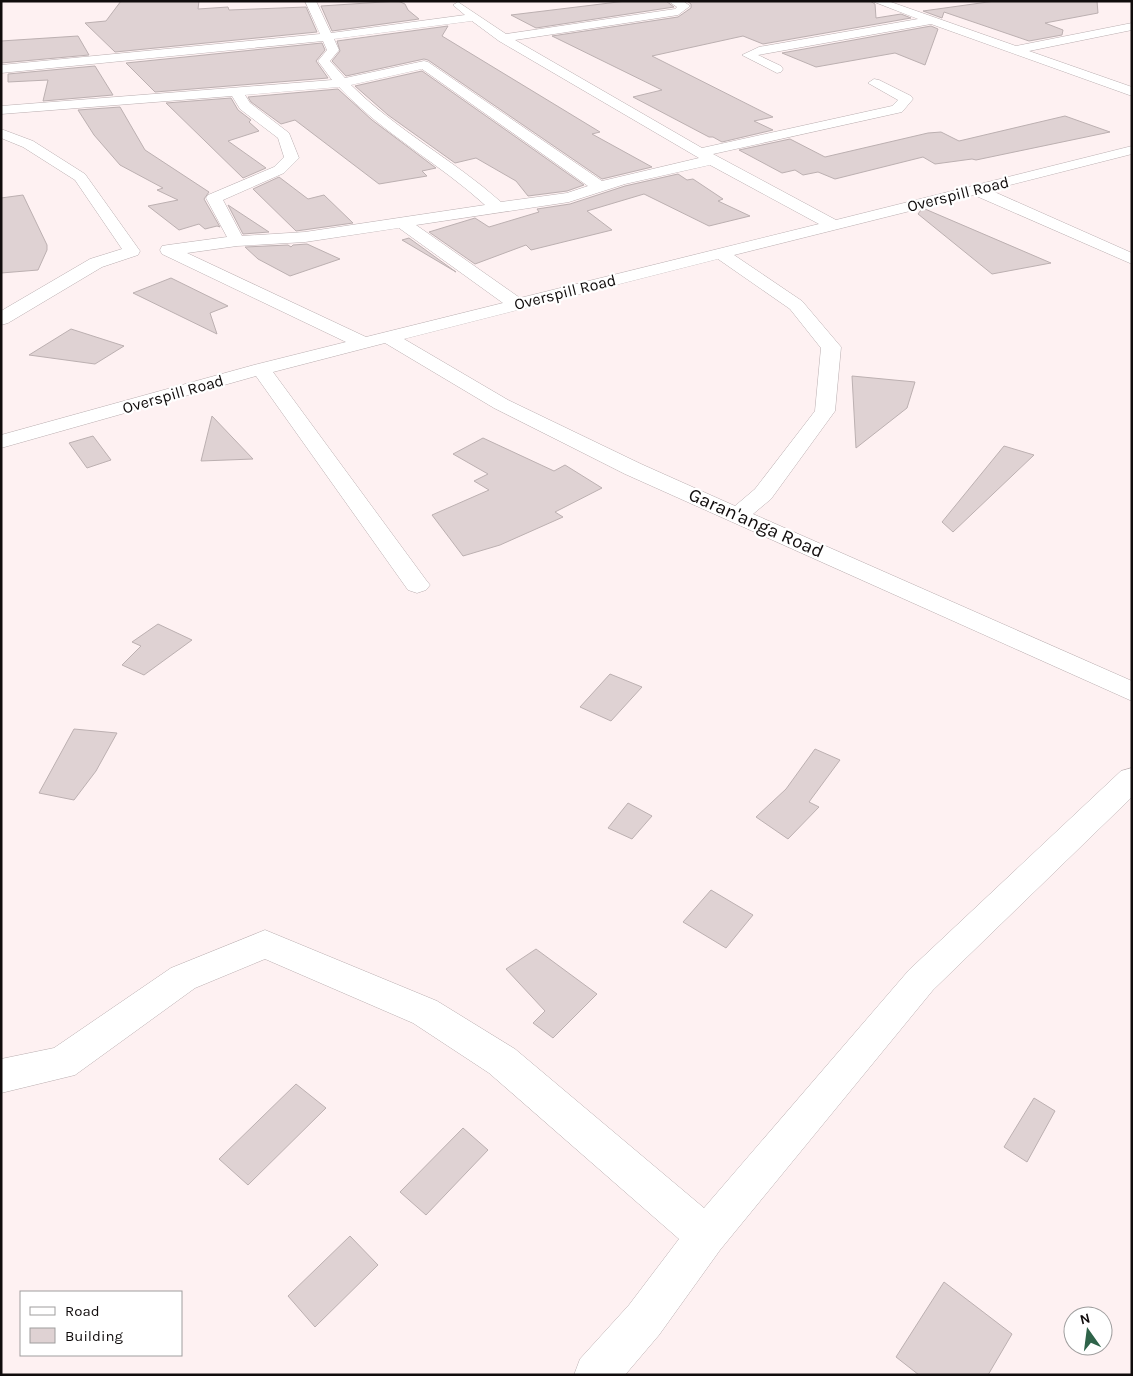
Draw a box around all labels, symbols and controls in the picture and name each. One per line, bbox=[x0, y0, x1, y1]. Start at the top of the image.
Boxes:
street label: Overspill Road bbox=[905, 172, 1011, 216]
street label: Overspill Road bbox=[512, 270, 618, 314]
street label: Overspill Road bbox=[120, 370, 226, 418]
street label: Garan'anga Road bbox=[685, 483, 827, 563]
legend bbox=[20, 1291, 182, 1356]
text: Road bbox=[65, 1302, 100, 1320]
north arrow bbox=[1063, 1306, 1113, 1356]
text: N bbox=[1078, 1309, 1092, 1328]
text: Building bbox=[65, 1327, 123, 1345]

